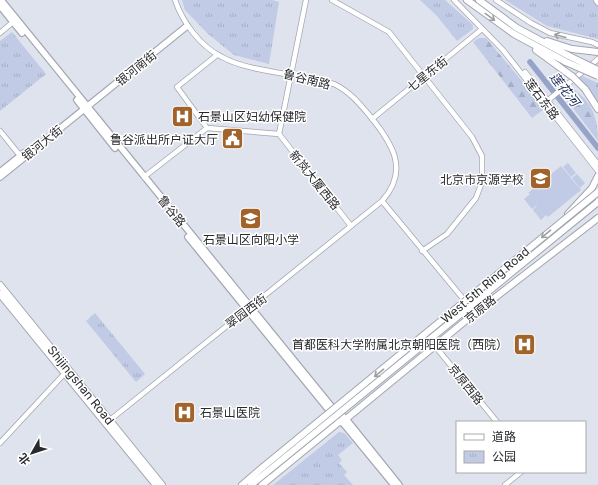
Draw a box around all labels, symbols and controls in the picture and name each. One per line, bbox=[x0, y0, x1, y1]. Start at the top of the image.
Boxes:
one-way arrow bbox=[484, 13, 495, 21]
one-way arrow bbox=[554, 32, 567, 39]
street label: 银河南街 bbox=[113, 47, 159, 89]
street label: 七星东街 bbox=[404, 53, 450, 95]
street label: 鲁谷南路 bbox=[282, 66, 332, 92]
water label: 莲花河 bbox=[547, 69, 585, 112]
street label: 莲石东路 bbox=[522, 75, 562, 123]
hospital icon: 石景山区妇幼保健院 bbox=[170, 103, 196, 129]
place label: 石景山区妇幼保健院 bbox=[198, 109, 306, 124]
street label: 银河大街 bbox=[19, 122, 65, 164]
public building icon: 鲁谷派出所户证大厅 bbox=[220, 126, 246, 152]
place label: 鲁谷派出所户证大厅 bbox=[110, 132, 218, 147]
street label: 新岚大厦西路 bbox=[287, 147, 343, 213]
school or university icon: 北京市京源学校 bbox=[527, 166, 553, 192]
place label: 北京市京源学校 bbox=[440, 172, 524, 187]
street label: 鲁谷路 bbox=[155, 192, 189, 230]
school or university icon: 石景山区向阳小学 bbox=[238, 205, 264, 231]
one-way arrow bbox=[541, 230, 551, 239]
place label: 石景山区向阳小学 bbox=[203, 232, 299, 247]
street label: West 5th Ring Road bbox=[438, 244, 532, 326]
street label: 翠园西街 bbox=[222, 291, 270, 331]
street label: 京原路 bbox=[461, 292, 499, 326]
hospital icon: 首都医科大学附属北京朝阳医院（西院） bbox=[511, 331, 537, 357]
place label: 首都医科大学附属北京朝阳医院（西院） bbox=[292, 337, 508, 352]
street label: Shijingshan Road bbox=[44, 342, 118, 428]
street label: 京原西路 bbox=[445, 361, 487, 407]
one-way arrow bbox=[373, 368, 384, 377]
hospital icon: 石景山医院 bbox=[172, 399, 198, 425]
place label: 石景山医院 bbox=[200, 405, 260, 420]
legend bbox=[456, 421, 586, 473]
text: 道路 bbox=[492, 429, 516, 444]
north arrow bbox=[12, 433, 52, 473]
text: 公园 bbox=[492, 449, 516, 464]
text: 北 bbox=[15, 451, 33, 468]

